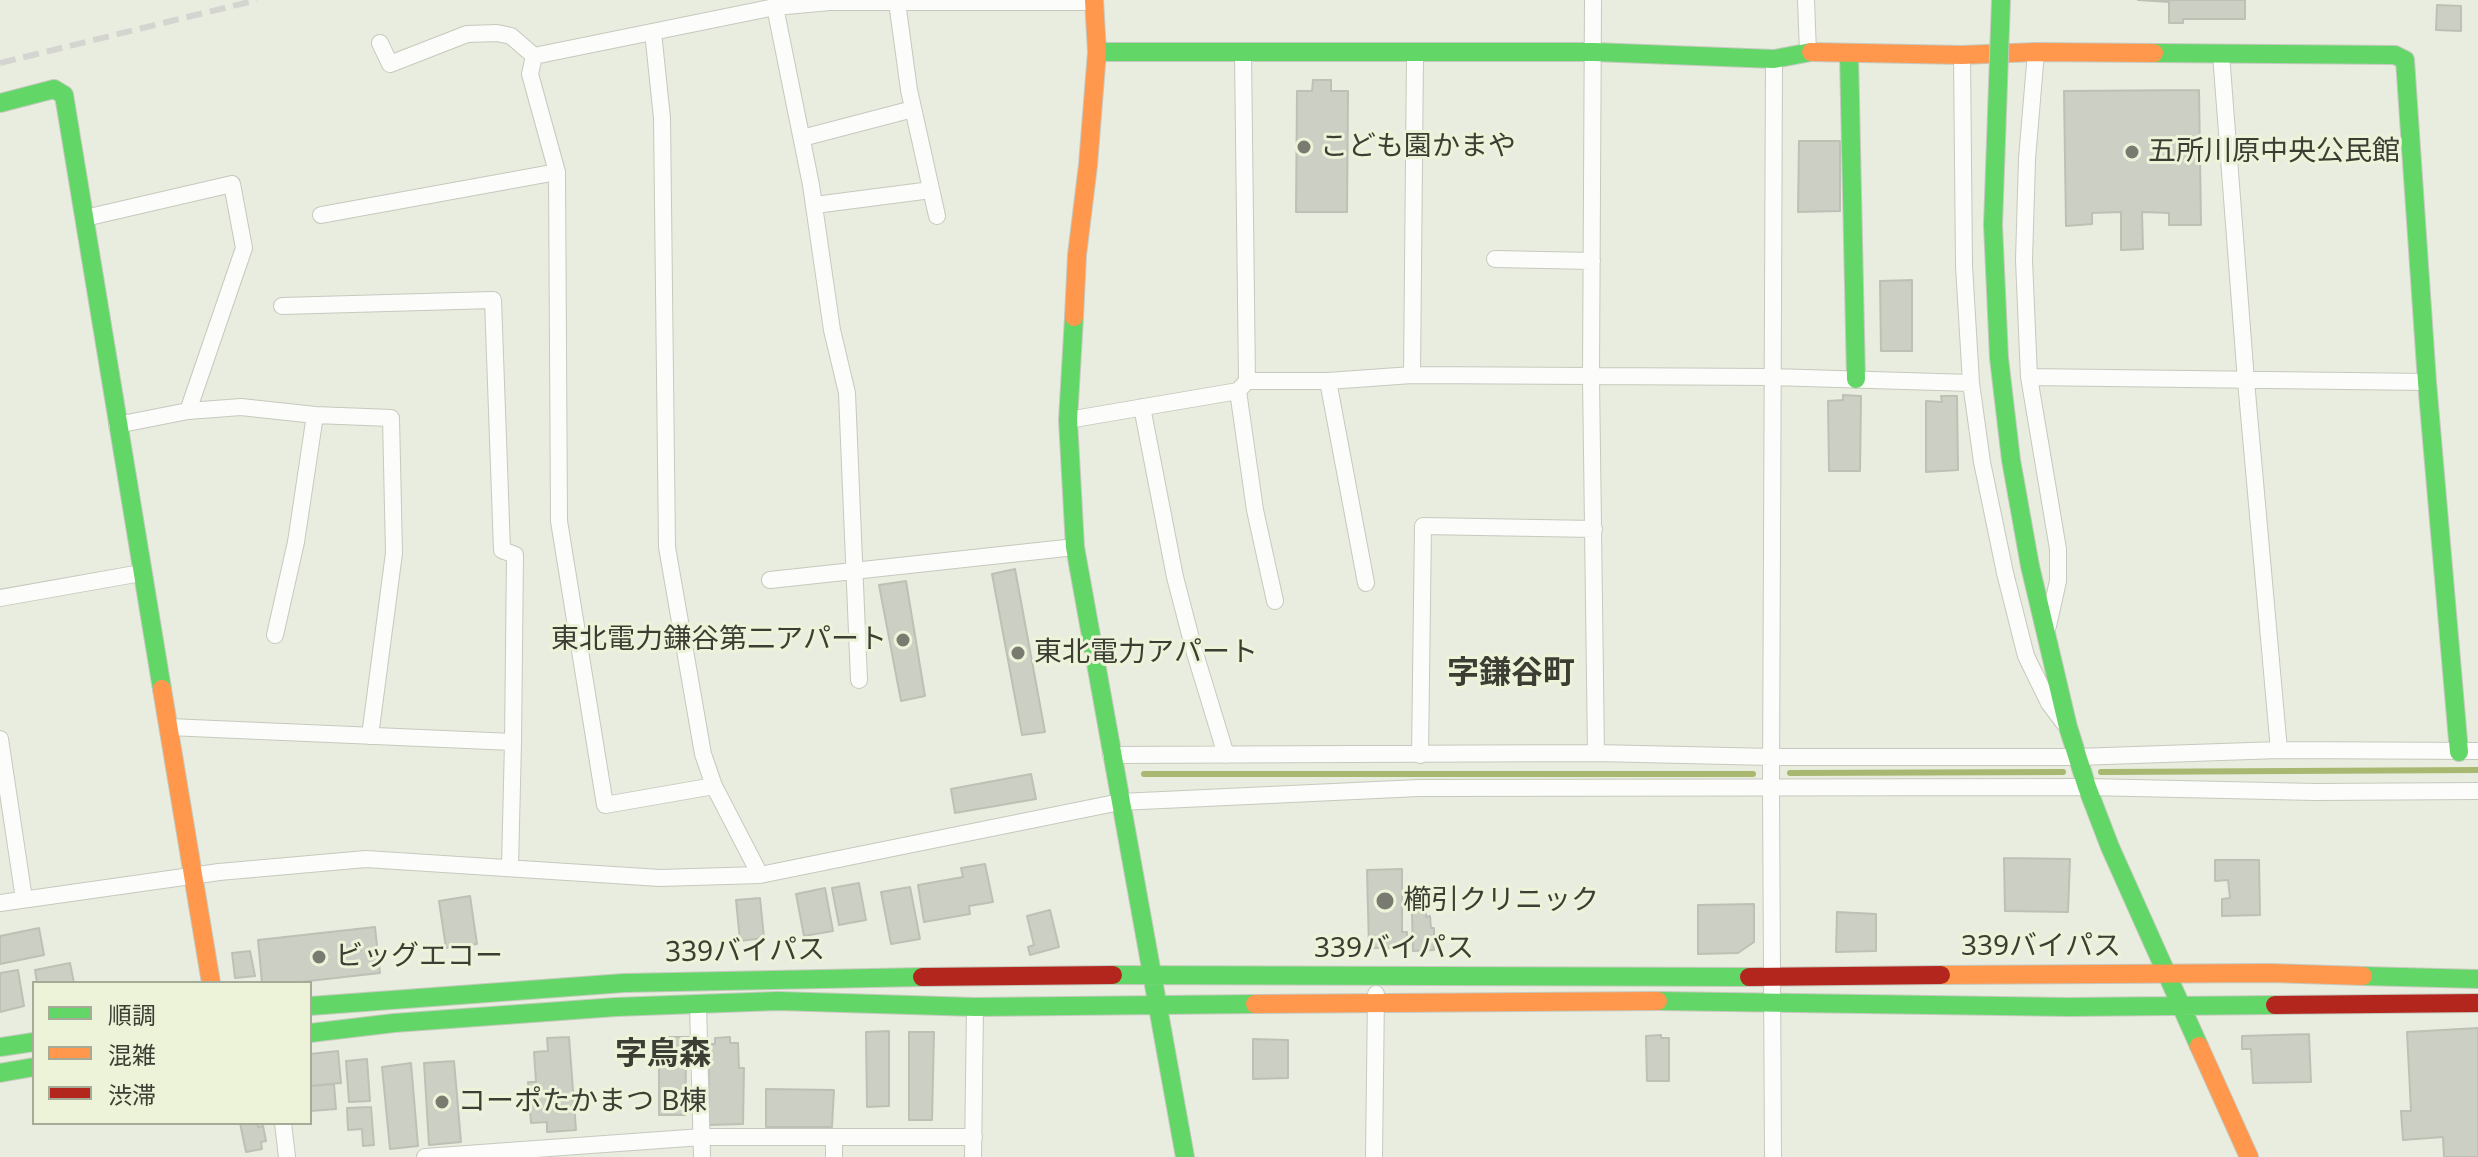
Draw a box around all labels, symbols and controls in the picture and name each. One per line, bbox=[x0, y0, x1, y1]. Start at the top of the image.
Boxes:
place label: こども園かまや bbox=[1320, 130, 1516, 164]
place label: 五所川原中央公民館 bbox=[2148, 135, 2400, 169]
marker: こども園かまや bbox=[1295, 138, 1313, 156]
marker: 五所川原中央公民館 bbox=[2123, 143, 2141, 161]
place label: 東北電力鎌谷第二アパート bbox=[551, 623, 887, 657]
marker: 東北電力鎌谷第二アパート bbox=[894, 631, 912, 649]
place label: 東北電力アパート bbox=[1034, 636, 1258, 670]
marker: 東北電力アパート bbox=[1009, 644, 1027, 662]
district label: 字鎌谷町 bbox=[1447, 655, 1575, 693]
place label: 櫛引クリニック bbox=[1403, 884, 1599, 918]
marker: 櫛引クリニック bbox=[1374, 890, 1396, 912]
street label: 339バイパス bbox=[1961, 930, 2121, 964]
street label: 339バイパス bbox=[1314, 932, 1474, 966]
street label: 339バイパス bbox=[665, 934, 825, 970]
place label: ビッグエコー bbox=[335, 940, 503, 974]
marker: ビッグエコー bbox=[310, 948, 328, 966]
legend bbox=[32, 981, 312, 1125]
text: 順調 bbox=[108, 998, 156, 1031]
district label: 字烏森 bbox=[615, 1036, 711, 1074]
text: 混雑 bbox=[108, 1038, 156, 1071]
text: 渋滞 bbox=[108, 1078, 156, 1111]
place label: コーポたかまつ B棟 bbox=[458, 1085, 707, 1119]
marker: コーポたかまつ B棟 bbox=[433, 1093, 451, 1111]

